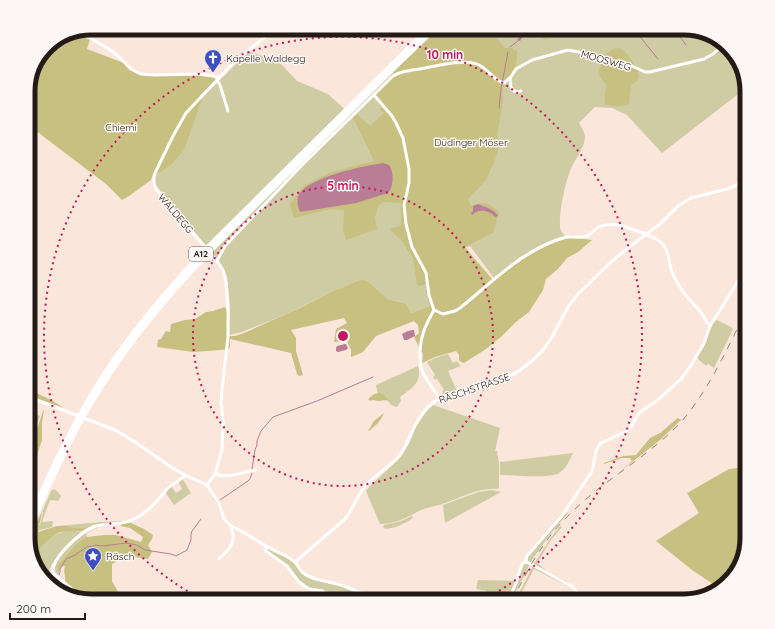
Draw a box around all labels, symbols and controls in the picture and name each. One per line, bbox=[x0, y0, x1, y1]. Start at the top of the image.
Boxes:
text: 10 min bbox=[427, 47, 463, 62]
street label: MOOSWEG bbox=[579, 47, 632, 74]
church icon: Kapelle Waldegg bbox=[203, 48, 223, 73]
place label: Kapelle Waldegg bbox=[226, 52, 305, 65]
park label: Chiemi bbox=[105, 121, 137, 134]
park label: Düdinger Möser bbox=[434, 136, 508, 149]
text: 5 min bbox=[327, 178, 359, 193]
street label: WALDEGG bbox=[155, 191, 196, 236]
road number: A12 bbox=[189, 247, 213, 261]
centre of rings bbox=[336, 329, 350, 343]
street label: RÄSCHSTRASSE bbox=[437, 370, 512, 407]
place icon: Räsch bbox=[83, 546, 103, 571]
place label: Räsch bbox=[106, 550, 134, 563]
scale bar bbox=[10, 595, 85, 621]
text: 200 m bbox=[16, 601, 51, 616]

